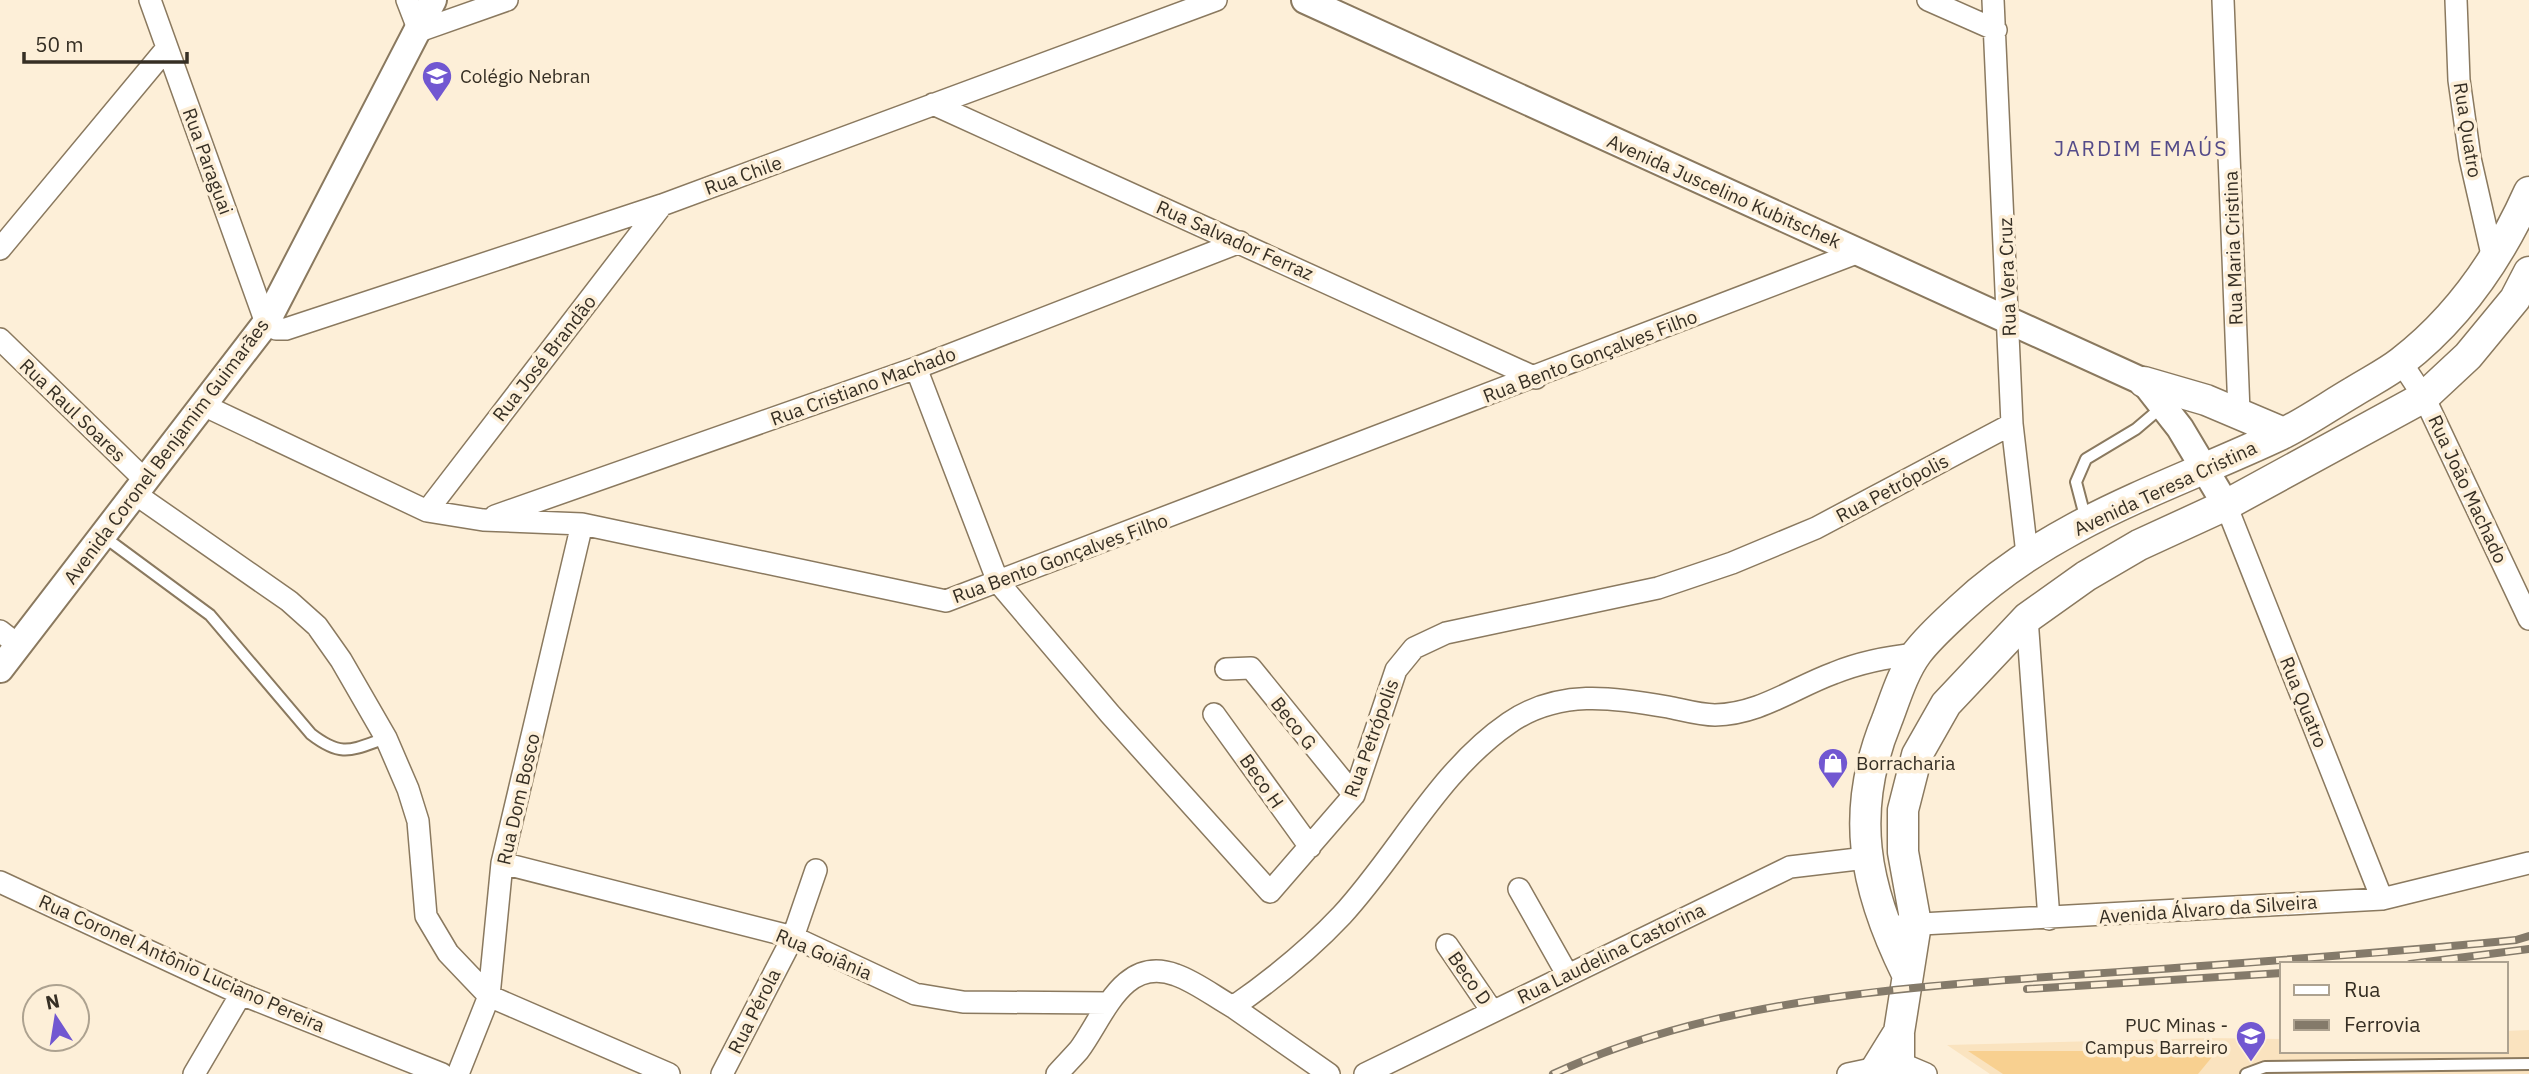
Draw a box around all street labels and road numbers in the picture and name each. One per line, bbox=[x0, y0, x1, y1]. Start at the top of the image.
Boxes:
street label: Rua Quatro bbox=[2449, 81, 2487, 179]
street label: Rua Paraguai bbox=[178, 104, 238, 218]
street label: Avenida Juscelino Kubitschek bbox=[1603, 129, 1845, 253]
street label: Rua Chile bbox=[701, 150, 785, 200]
street label: Rua Maria Cristina bbox=[2218, 170, 2248, 326]
street label: Rua Salvador Ferraz bbox=[1153, 195, 1318, 286]
street label: Rua Vera Cruz bbox=[1993, 217, 2021, 337]
street label: Rua José Brandão bbox=[487, 290, 601, 426]
street label: Rua Bento Gonçalves Filho bbox=[1479, 304, 1701, 408]
street label: Avenida Coronel Benjamim Guimarães bbox=[58, 313, 274, 589]
street label: Rua Cristiano Machado bbox=[767, 341, 959, 431]
street label: Rua Raul Soares bbox=[15, 353, 131, 467]
street label: Rua João Machado bbox=[2423, 411, 2513, 567]
street label: Avenida Teresa Cristina bbox=[2070, 435, 2260, 541]
street label: Rua Petrópolis bbox=[1832, 448, 1952, 528]
street label: Rua Bento Gonçalves Filho bbox=[949, 508, 1171, 608]
street label: Rua Quatro bbox=[2275, 653, 2333, 751]
street label: Rua Petrópolis bbox=[1338, 676, 1404, 800]
street label: Beco G bbox=[1266, 692, 1322, 754]
street label: Rua Dom Bosco bbox=[491, 731, 545, 867]
street label: Beco H bbox=[1235, 749, 1289, 813]
street label: Rua Coronel Antônio Luciano Pereira bbox=[35, 889, 329, 1037]
street label: Avenida Álvaro da Silveira bbox=[2098, 889, 2318, 929]
street label: Rua Laudelina Castorina bbox=[1513, 897, 1709, 1009]
street label: Rua Goiânia bbox=[772, 923, 876, 985]
street label: Beco D bbox=[1443, 946, 1497, 1010]
street label: Rua Pérola bbox=[722, 965, 786, 1057]

